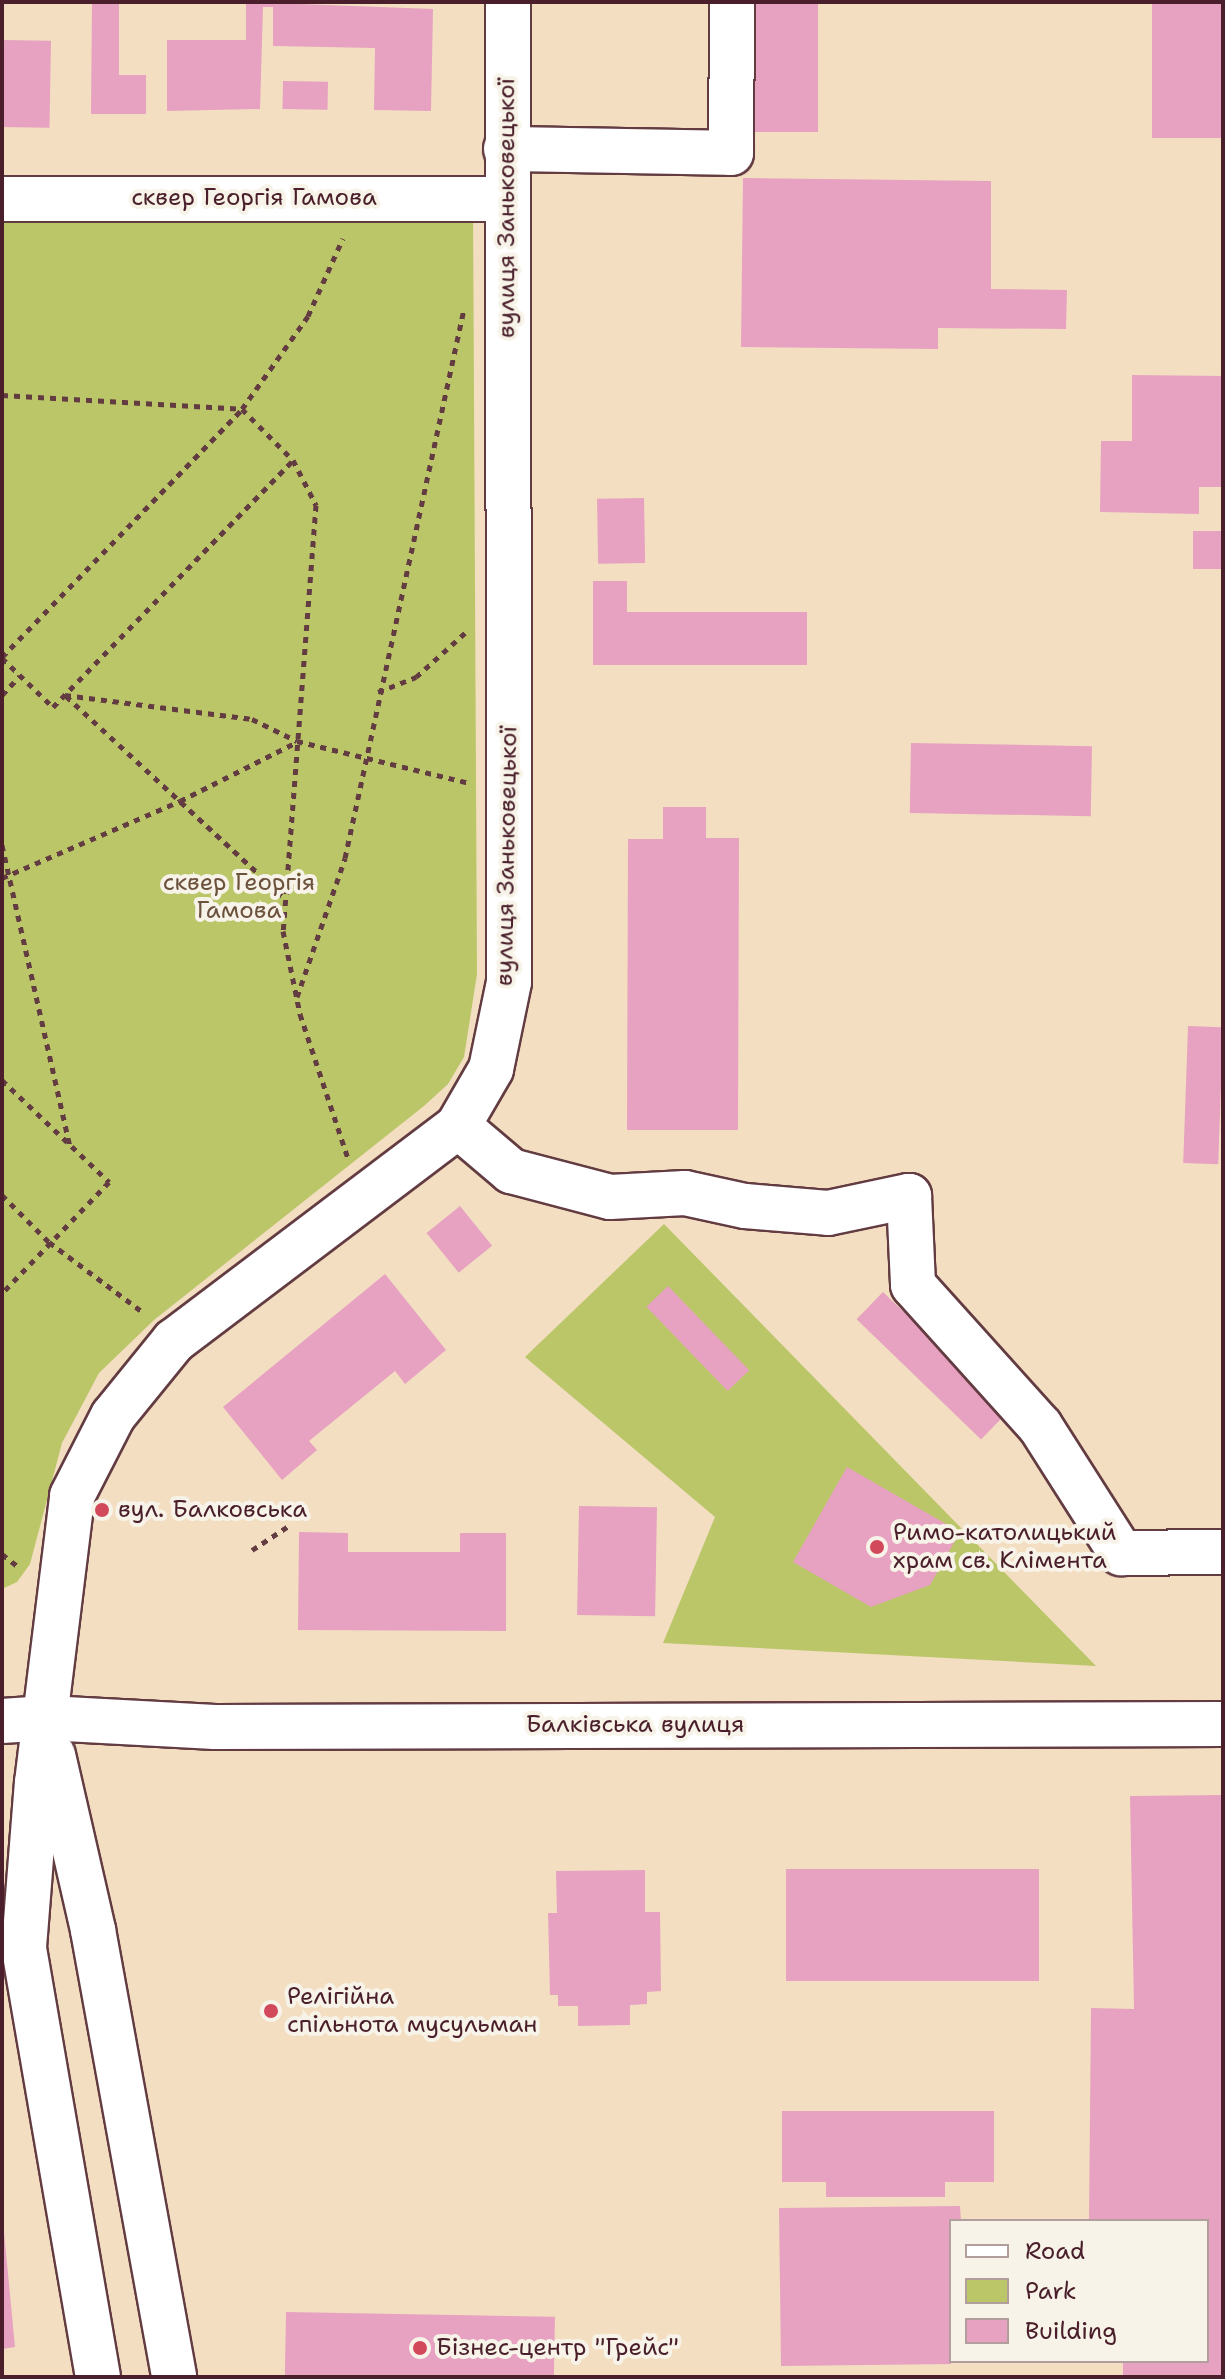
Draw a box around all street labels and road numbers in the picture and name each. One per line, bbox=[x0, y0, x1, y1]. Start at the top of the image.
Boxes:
street label: вулиця Заньковецької bbox=[493, 78, 521, 338]
street label: сквер Георгія Гамова bbox=[131, 184, 377, 212]
street label: вулиця Заньковецької bbox=[490, 726, 524, 986]
street label: Балківська вулиця bbox=[526, 1711, 744, 1739]

